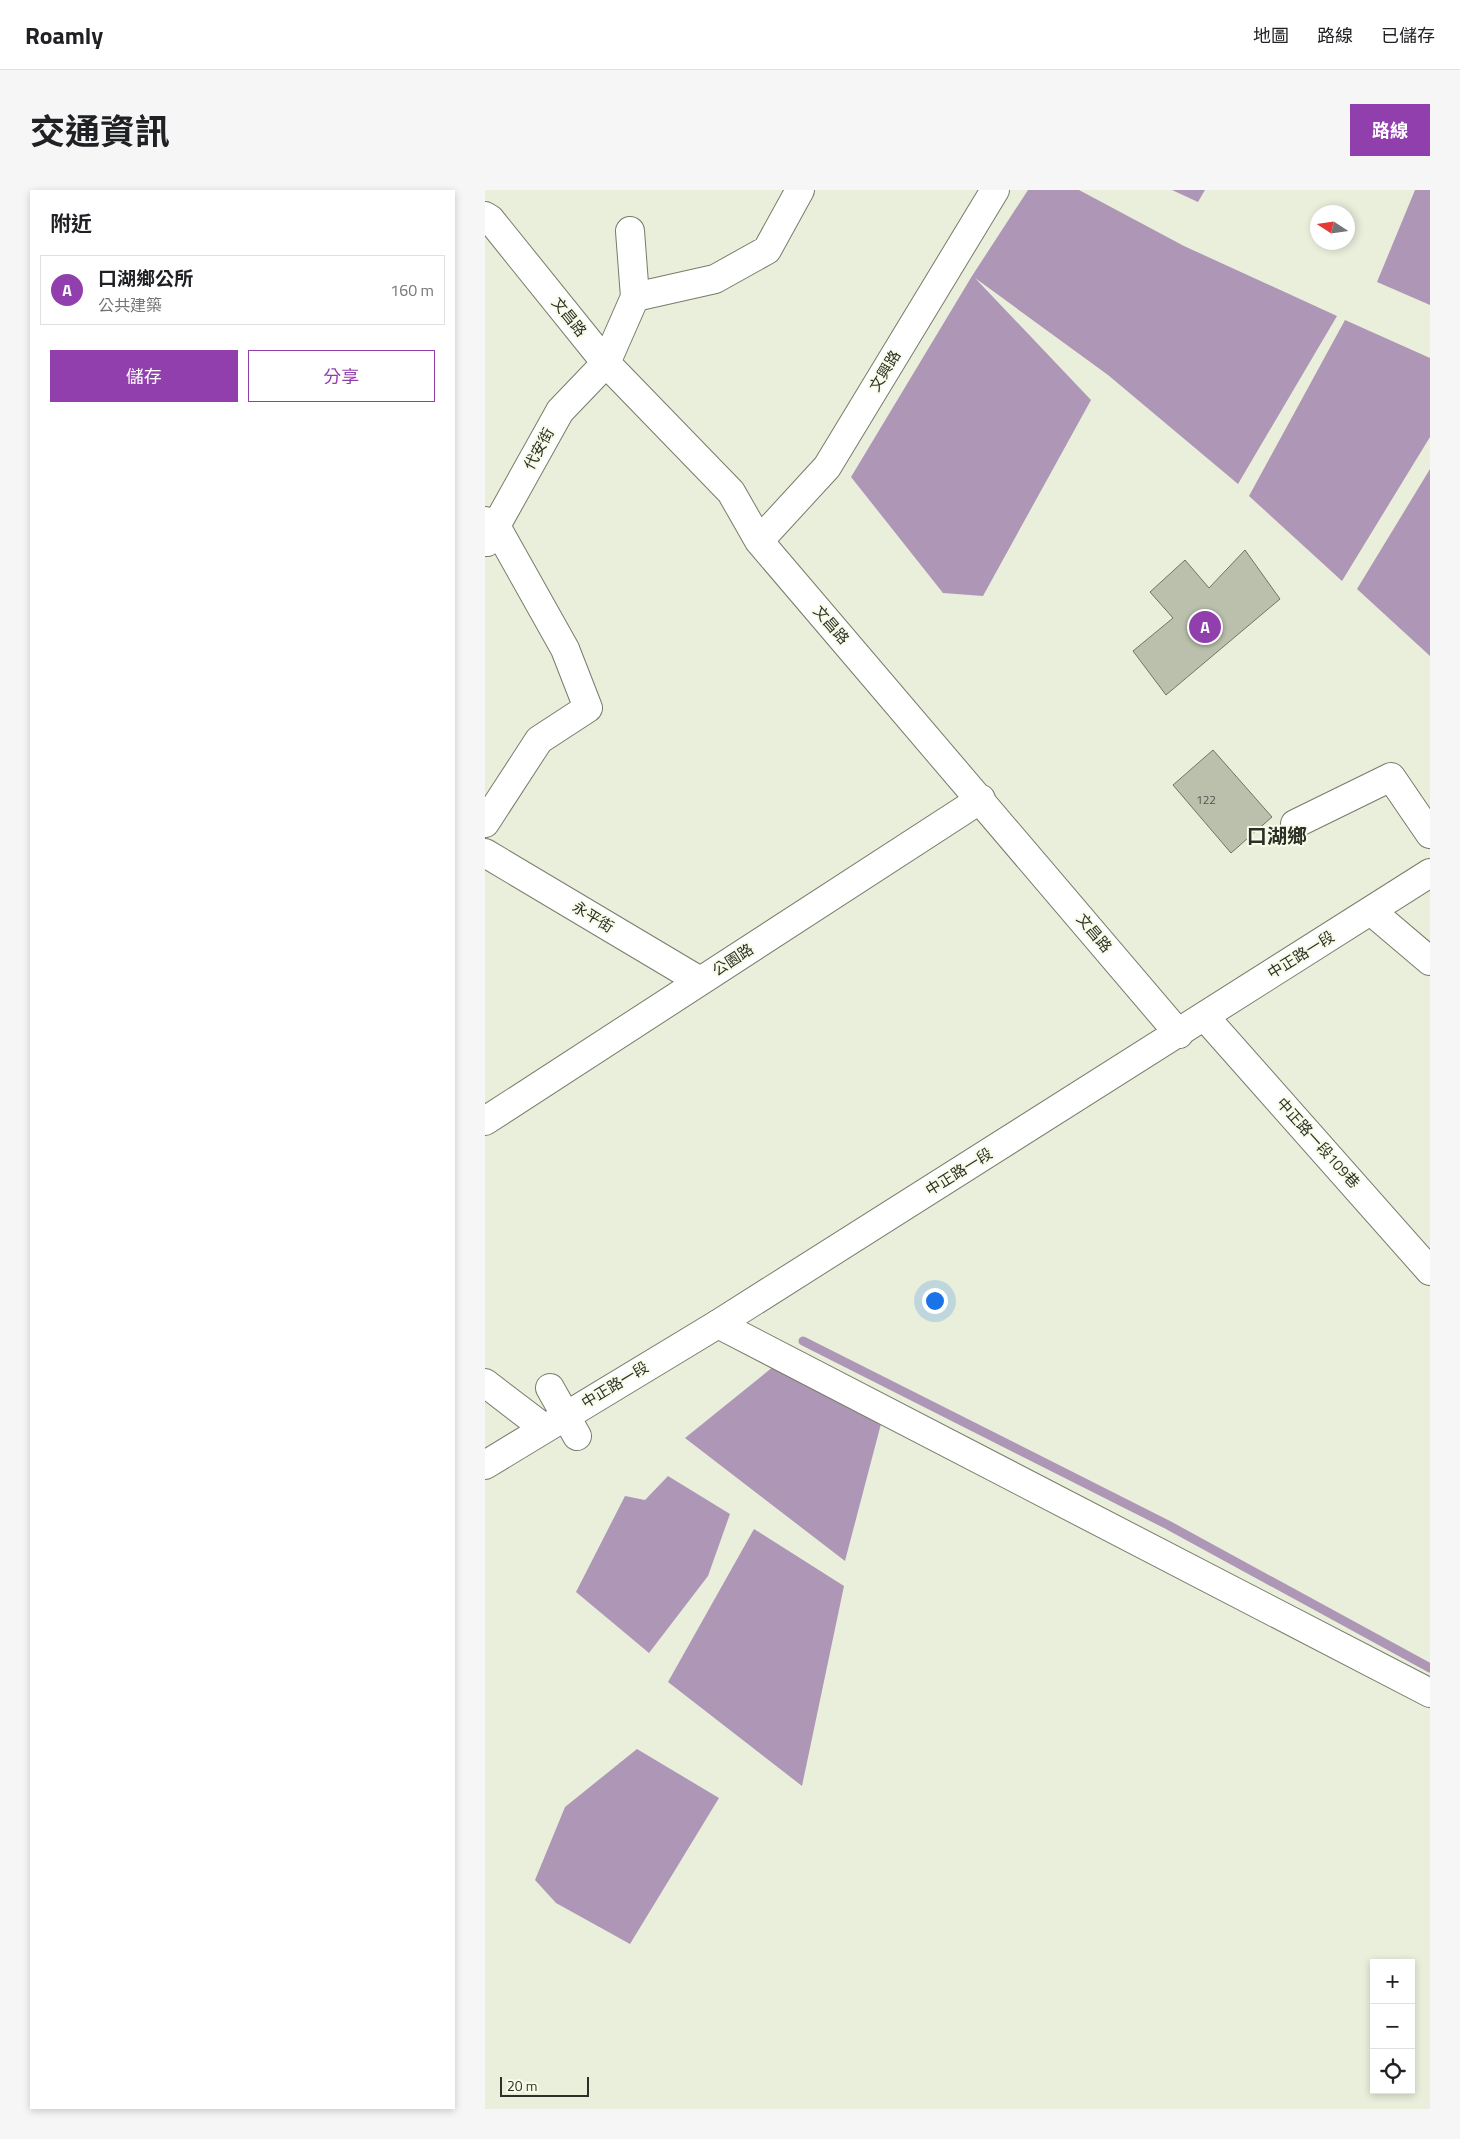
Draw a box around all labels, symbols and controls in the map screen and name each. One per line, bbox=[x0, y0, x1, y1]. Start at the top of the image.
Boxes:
text: Roamly bbox=[25, 17, 103, 53]
text: 地圖 bbox=[1253, 22, 1289, 49]
text: 路線 bbox=[1317, 22, 1353, 49]
text: 已儲存 bbox=[1381, 22, 1435, 49]
text: 交通資訊 bbox=[30, 104, 170, 158]
button: 路線 bbox=[1350, 104, 1430, 156]
north arrow bbox=[1310, 205, 1355, 250]
text: 附近 bbox=[50, 207, 92, 239]
text: 口湖鄉公所 bbox=[98, 263, 193, 292]
text: A bbox=[62, 278, 72, 302]
text: 160 m bbox=[390, 278, 434, 302]
street label: 文昌路 bbox=[546, 292, 592, 341]
text: 公共建築 bbox=[98, 293, 162, 317]
street label: 文興路 bbox=[863, 346, 906, 396]
button: 儲存 bbox=[50, 350, 238, 402]
button: 分享 bbox=[248, 350, 435, 402]
street label: 代安街 bbox=[518, 423, 560, 474]
street label: 文昌路 bbox=[808, 600, 855, 649]
pin: A bbox=[1189, 608, 1221, 646]
house number: 122 bbox=[1196, 790, 1216, 809]
district label: 口湖鄉 bbox=[1247, 820, 1307, 851]
street label: 永平街 bbox=[568, 895, 618, 938]
street label: 文昌路 bbox=[1071, 908, 1118, 957]
street label: 中正路一段 bbox=[1263, 925, 1339, 984]
street label: 公園路 bbox=[708, 938, 758, 981]
street label: 中正路一段109巷 bbox=[1271, 1092, 1365, 1193]
street label: 中正路一段 bbox=[921, 1142, 997, 1201]
your location bbox=[922, 1288, 948, 1314]
street label: 中正路一段 bbox=[577, 1355, 653, 1414]
map controls bbox=[1370, 1959, 1415, 2094]
button: + bbox=[1370, 1959, 1415, 2004]
button: − bbox=[1370, 2004, 1415, 2049]
button: locate bbox=[1370, 2049, 1415, 2094]
scale bar bbox=[500, 2074, 589, 2097]
text: 20 m bbox=[507, 2075, 537, 2096]

